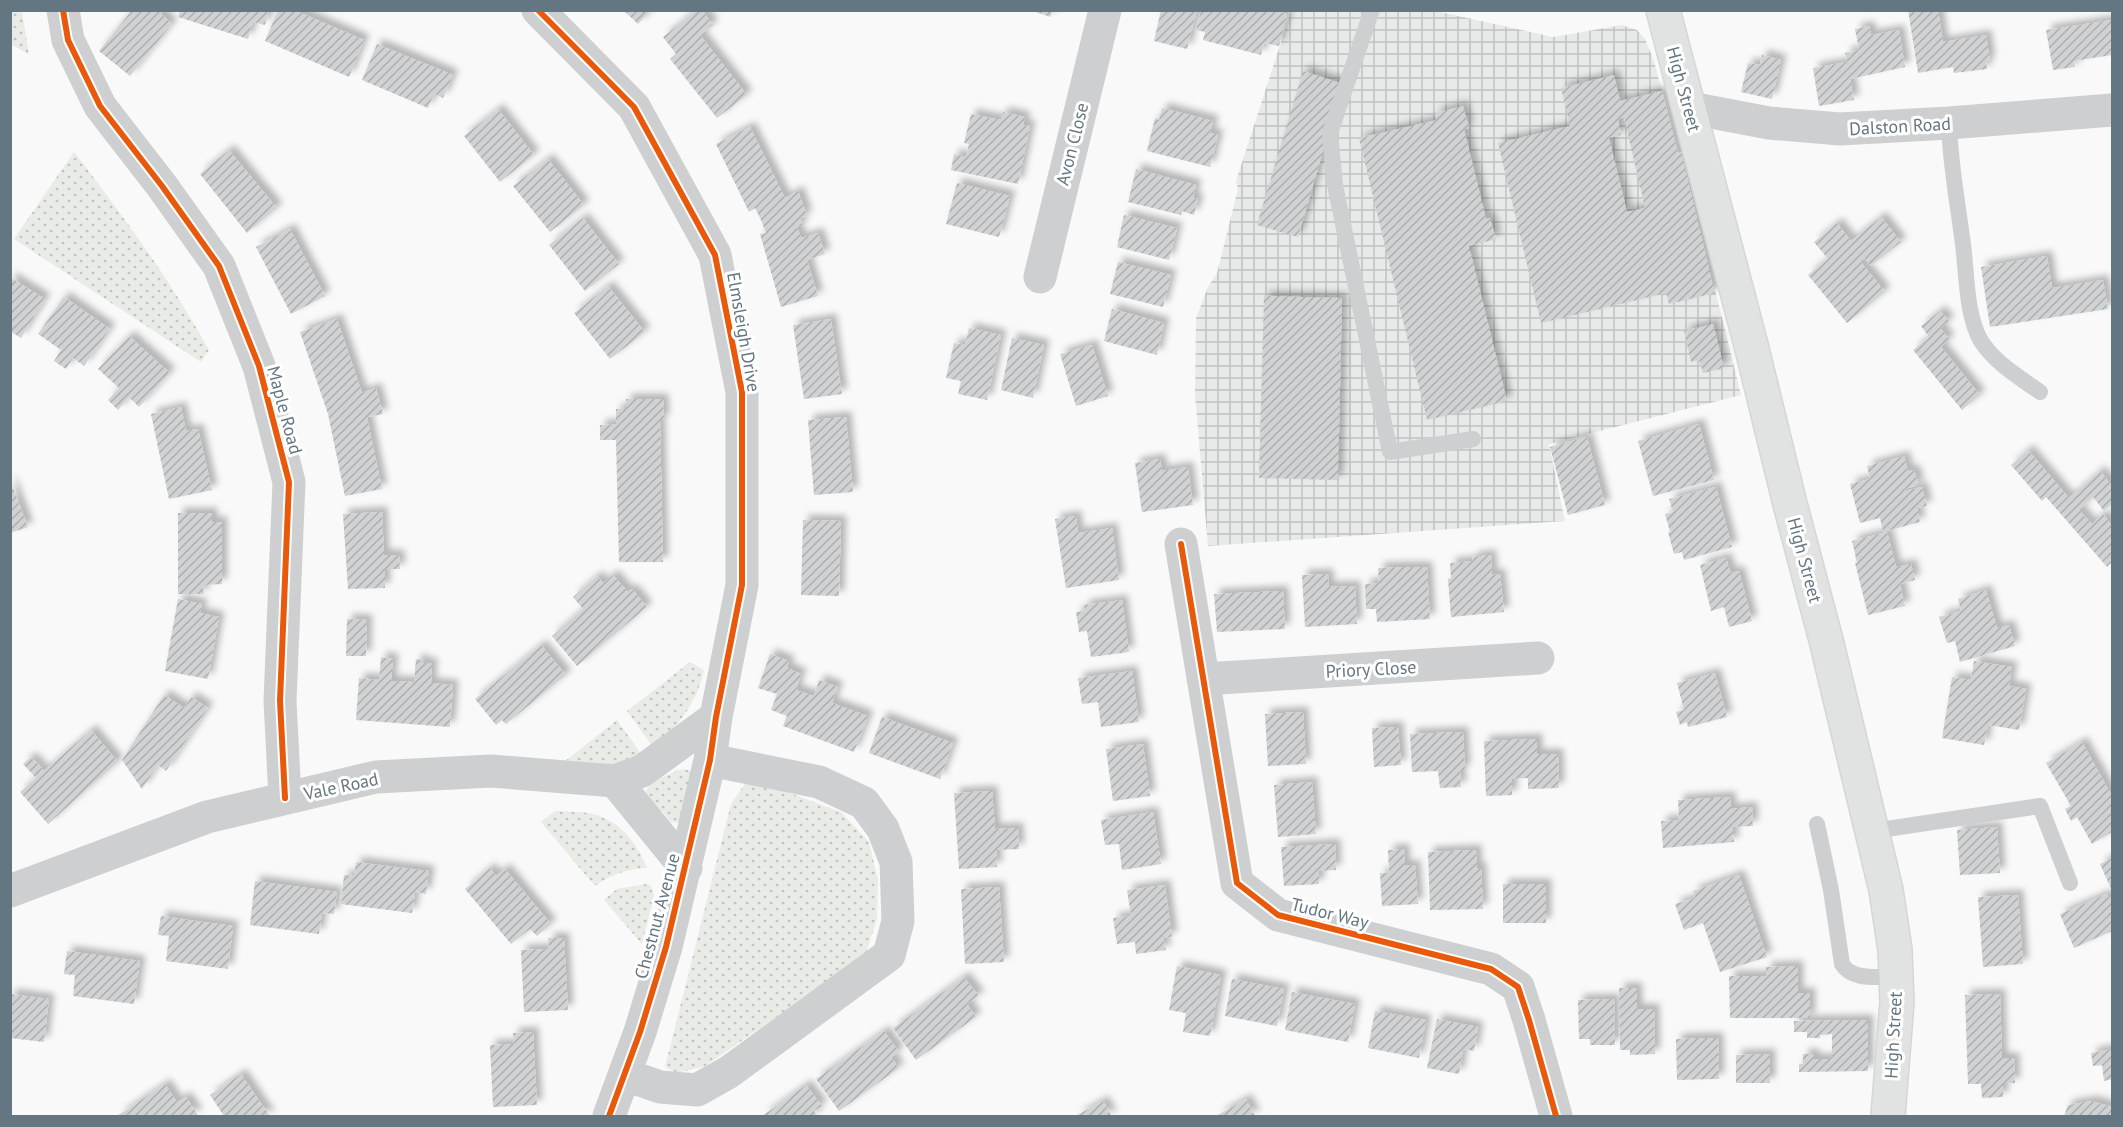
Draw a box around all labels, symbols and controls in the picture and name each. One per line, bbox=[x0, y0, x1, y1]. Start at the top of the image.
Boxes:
street label: High Street bbox=[1662, 44, 1706, 134]
street label: Avon Close bbox=[1051, 100, 1093, 188]
street label: Dalston Road bbox=[1849, 112, 1951, 140]
street label: Elmsleigh Drive bbox=[722, 270, 766, 394]
street label: Maple Road bbox=[262, 363, 308, 457]
street label: High Street bbox=[1783, 515, 1827, 605]
street label: Priory Close bbox=[1325, 655, 1417, 683]
street label: Vale Road bbox=[301, 767, 380, 805]
street label: Chestnut Avenue bbox=[629, 851, 685, 981]
street label: Tudor Way bbox=[1289, 892, 1372, 934]
street label: High Street bbox=[1879, 991, 1907, 1079]

